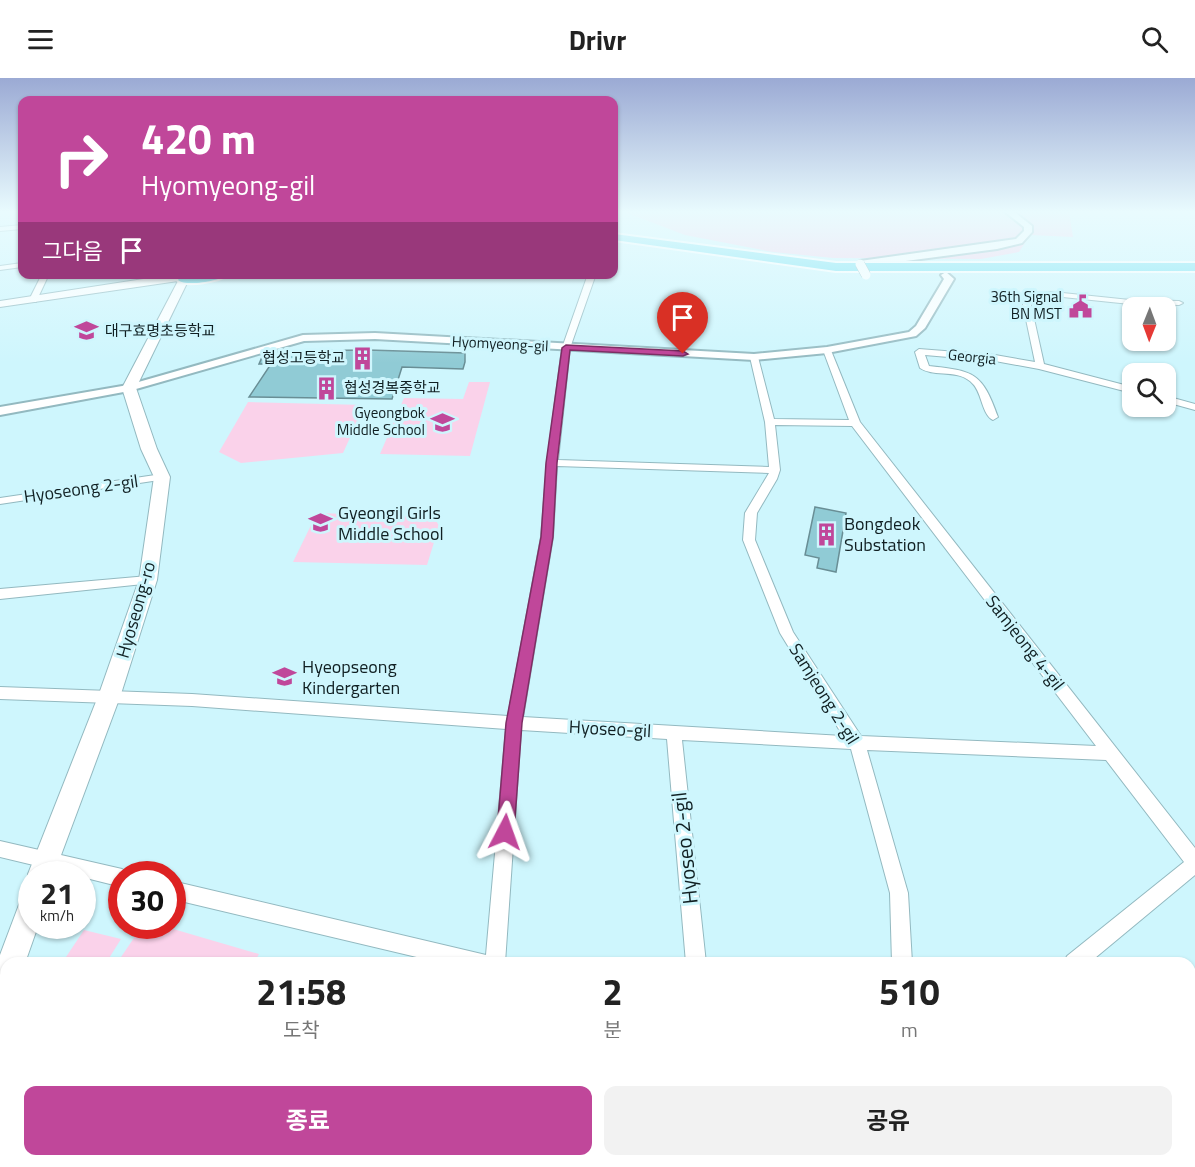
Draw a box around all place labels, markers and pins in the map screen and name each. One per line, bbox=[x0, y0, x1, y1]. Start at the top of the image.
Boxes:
place label: 36th Signal BN MST bbox=[990, 285, 1062, 325]
pin bbox=[657, 292, 708, 354]
public building icon: 36th Signal BN MST bbox=[1067, 293, 1093, 319]
school or university icon: 대구효명초등학교 bbox=[74, 318, 100, 344]
place label: 대구효명초등학교 bbox=[105, 319, 215, 342]
building icon: 협성고등학교 bbox=[350, 345, 376, 371]
place label: 협성고등학교 bbox=[262, 346, 345, 369]
building icon: 협성경복중학교 bbox=[313, 375, 339, 401]
place label: 협성경복중학교 bbox=[344, 376, 441, 399]
place label: Gyeongbok Middle School bbox=[337, 401, 425, 441]
school or university icon: Gyeongbok Middle School bbox=[430, 409, 456, 435]
place label: Gyeongil Girls Middle School bbox=[338, 499, 444, 547]
school or university icon: Gyeongil Girls Middle School bbox=[307, 510, 333, 536]
place label: Bongdeok Substation bbox=[844, 510, 926, 558]
building icon: Bongdeok Substation bbox=[813, 521, 839, 547]
place label: Hyeopseong Kindergarten bbox=[302, 653, 400, 701]
school or university icon: Hyeopseong Kindergarten bbox=[271, 664, 297, 690]

